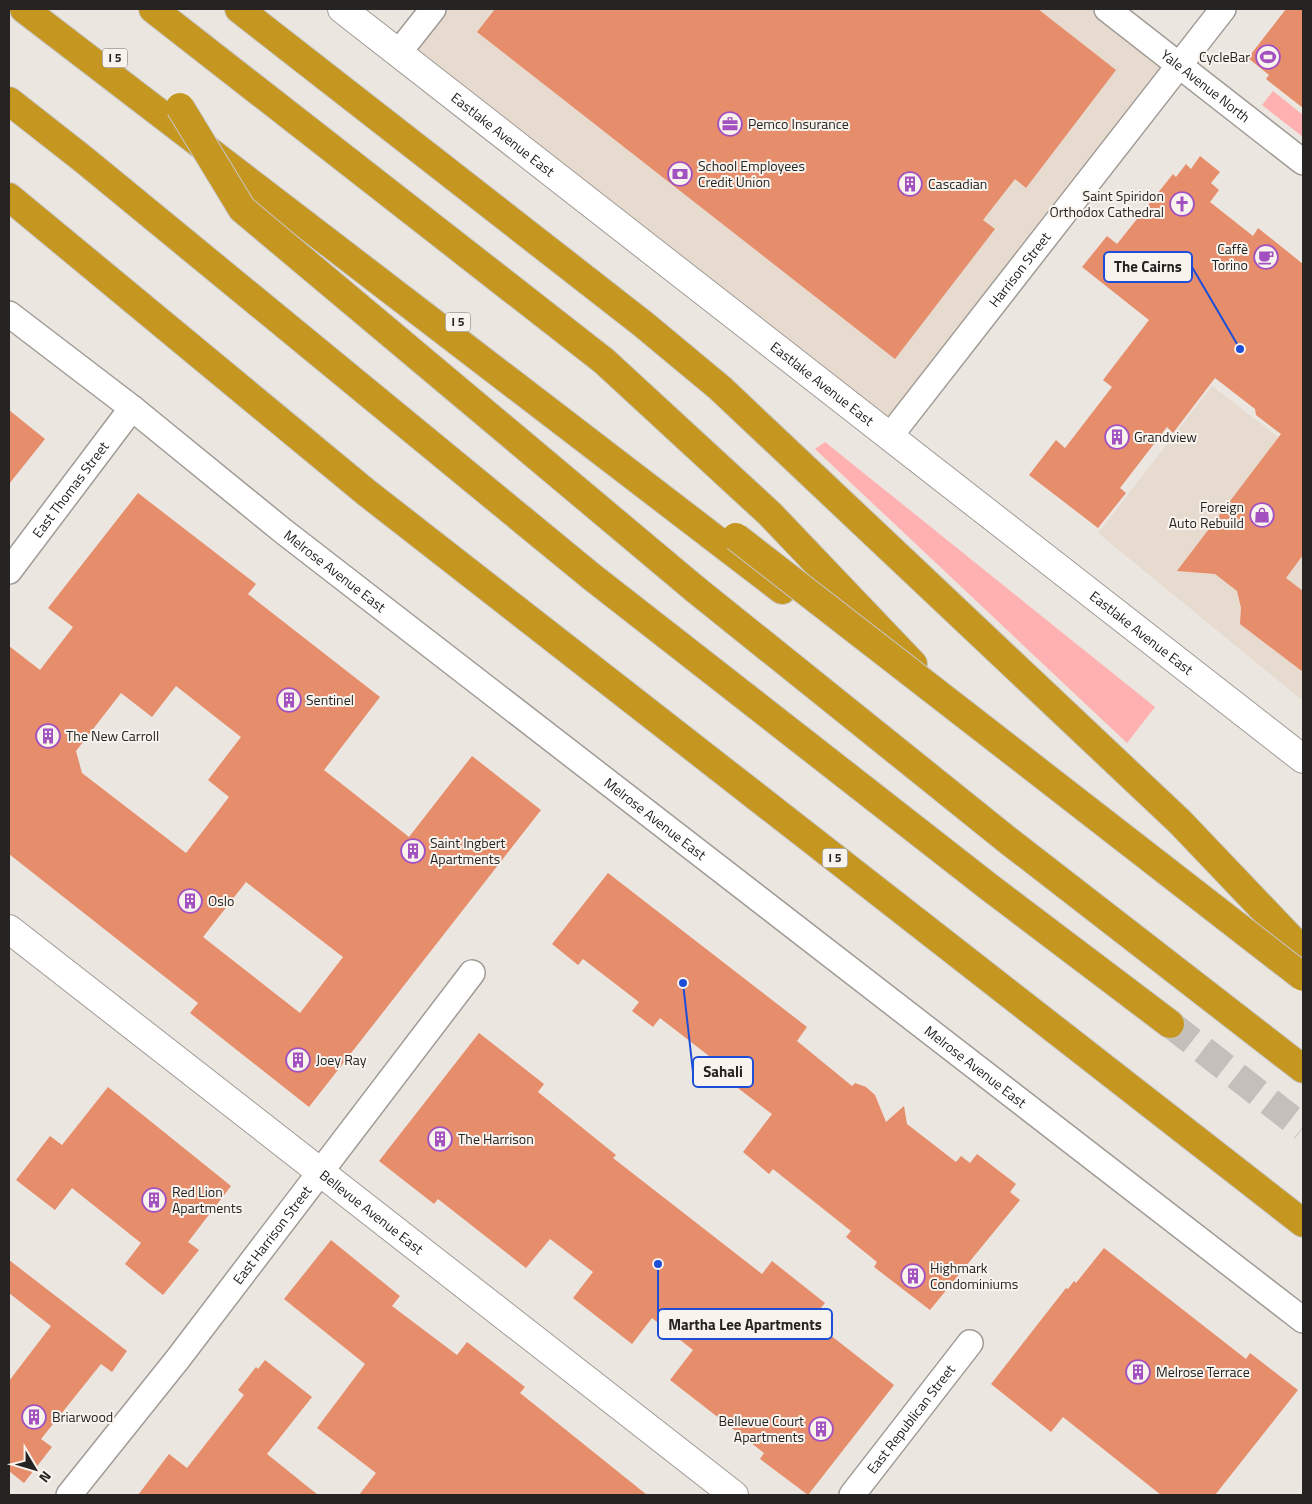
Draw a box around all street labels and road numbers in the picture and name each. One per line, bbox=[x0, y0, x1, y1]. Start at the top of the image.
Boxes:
street label: Yale Avenue North bbox=[1157, 44, 1255, 127]
road number: I 5 bbox=[102, 48, 128, 68]
street label: Eastlake Avenue East bbox=[447, 87, 559, 181]
street label: Harrison Street bbox=[983, 227, 1055, 311]
road number: I 5 bbox=[446, 313, 470, 332]
street label: Eastlake Avenue East bbox=[766, 336, 879, 430]
street label: East Thomas Street bbox=[27, 437, 113, 542]
street label: Melrose Avenue East bbox=[280, 524, 391, 617]
street label: Eastlake Avenue East bbox=[1085, 585, 1198, 680]
street label: Melrose Avenue East bbox=[600, 772, 711, 865]
road number: I 5 bbox=[822, 848, 848, 868]
street label: Melrose Avenue East bbox=[920, 1020, 1031, 1113]
street label: Bellevue Avenue East bbox=[316, 1164, 428, 1259]
street label: East Harrison Street bbox=[227, 1181, 316, 1289]
street label: East Republican Street bbox=[861, 1360, 960, 1478]

